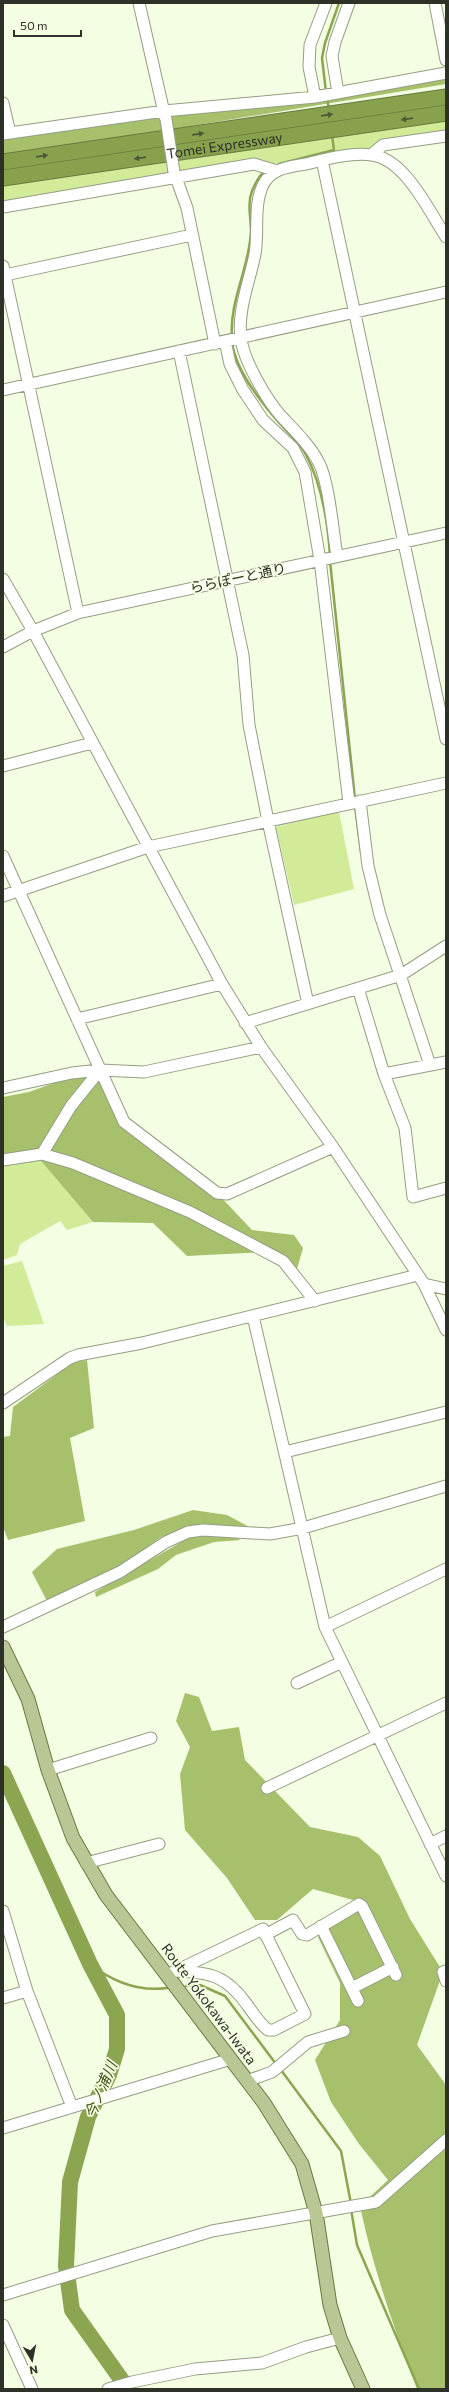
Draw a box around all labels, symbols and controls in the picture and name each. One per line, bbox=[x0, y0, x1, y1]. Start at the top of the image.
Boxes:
scale bar bbox=[14, 12, 81, 38]
text: 50 m bbox=[20, 18, 48, 32]
one-way arrow bbox=[321, 112, 333, 118]
one-way arrow bbox=[401, 116, 414, 122]
street label: Tomei Expressway bbox=[165, 128, 284, 162]
one-way arrow bbox=[192, 131, 204, 137]
one-way arrow bbox=[35, 153, 48, 159]
one-way arrow bbox=[134, 155, 146, 161]
street label: ららぽーと通り bbox=[188, 559, 288, 596]
street label: Route Yokokawa-Iwata bbox=[158, 1940, 260, 2068]
water label: 今ノ浦川 bbox=[80, 2057, 121, 2121]
north arrow bbox=[12, 2340, 52, 2380]
text: N bbox=[29, 2363, 39, 2377]

